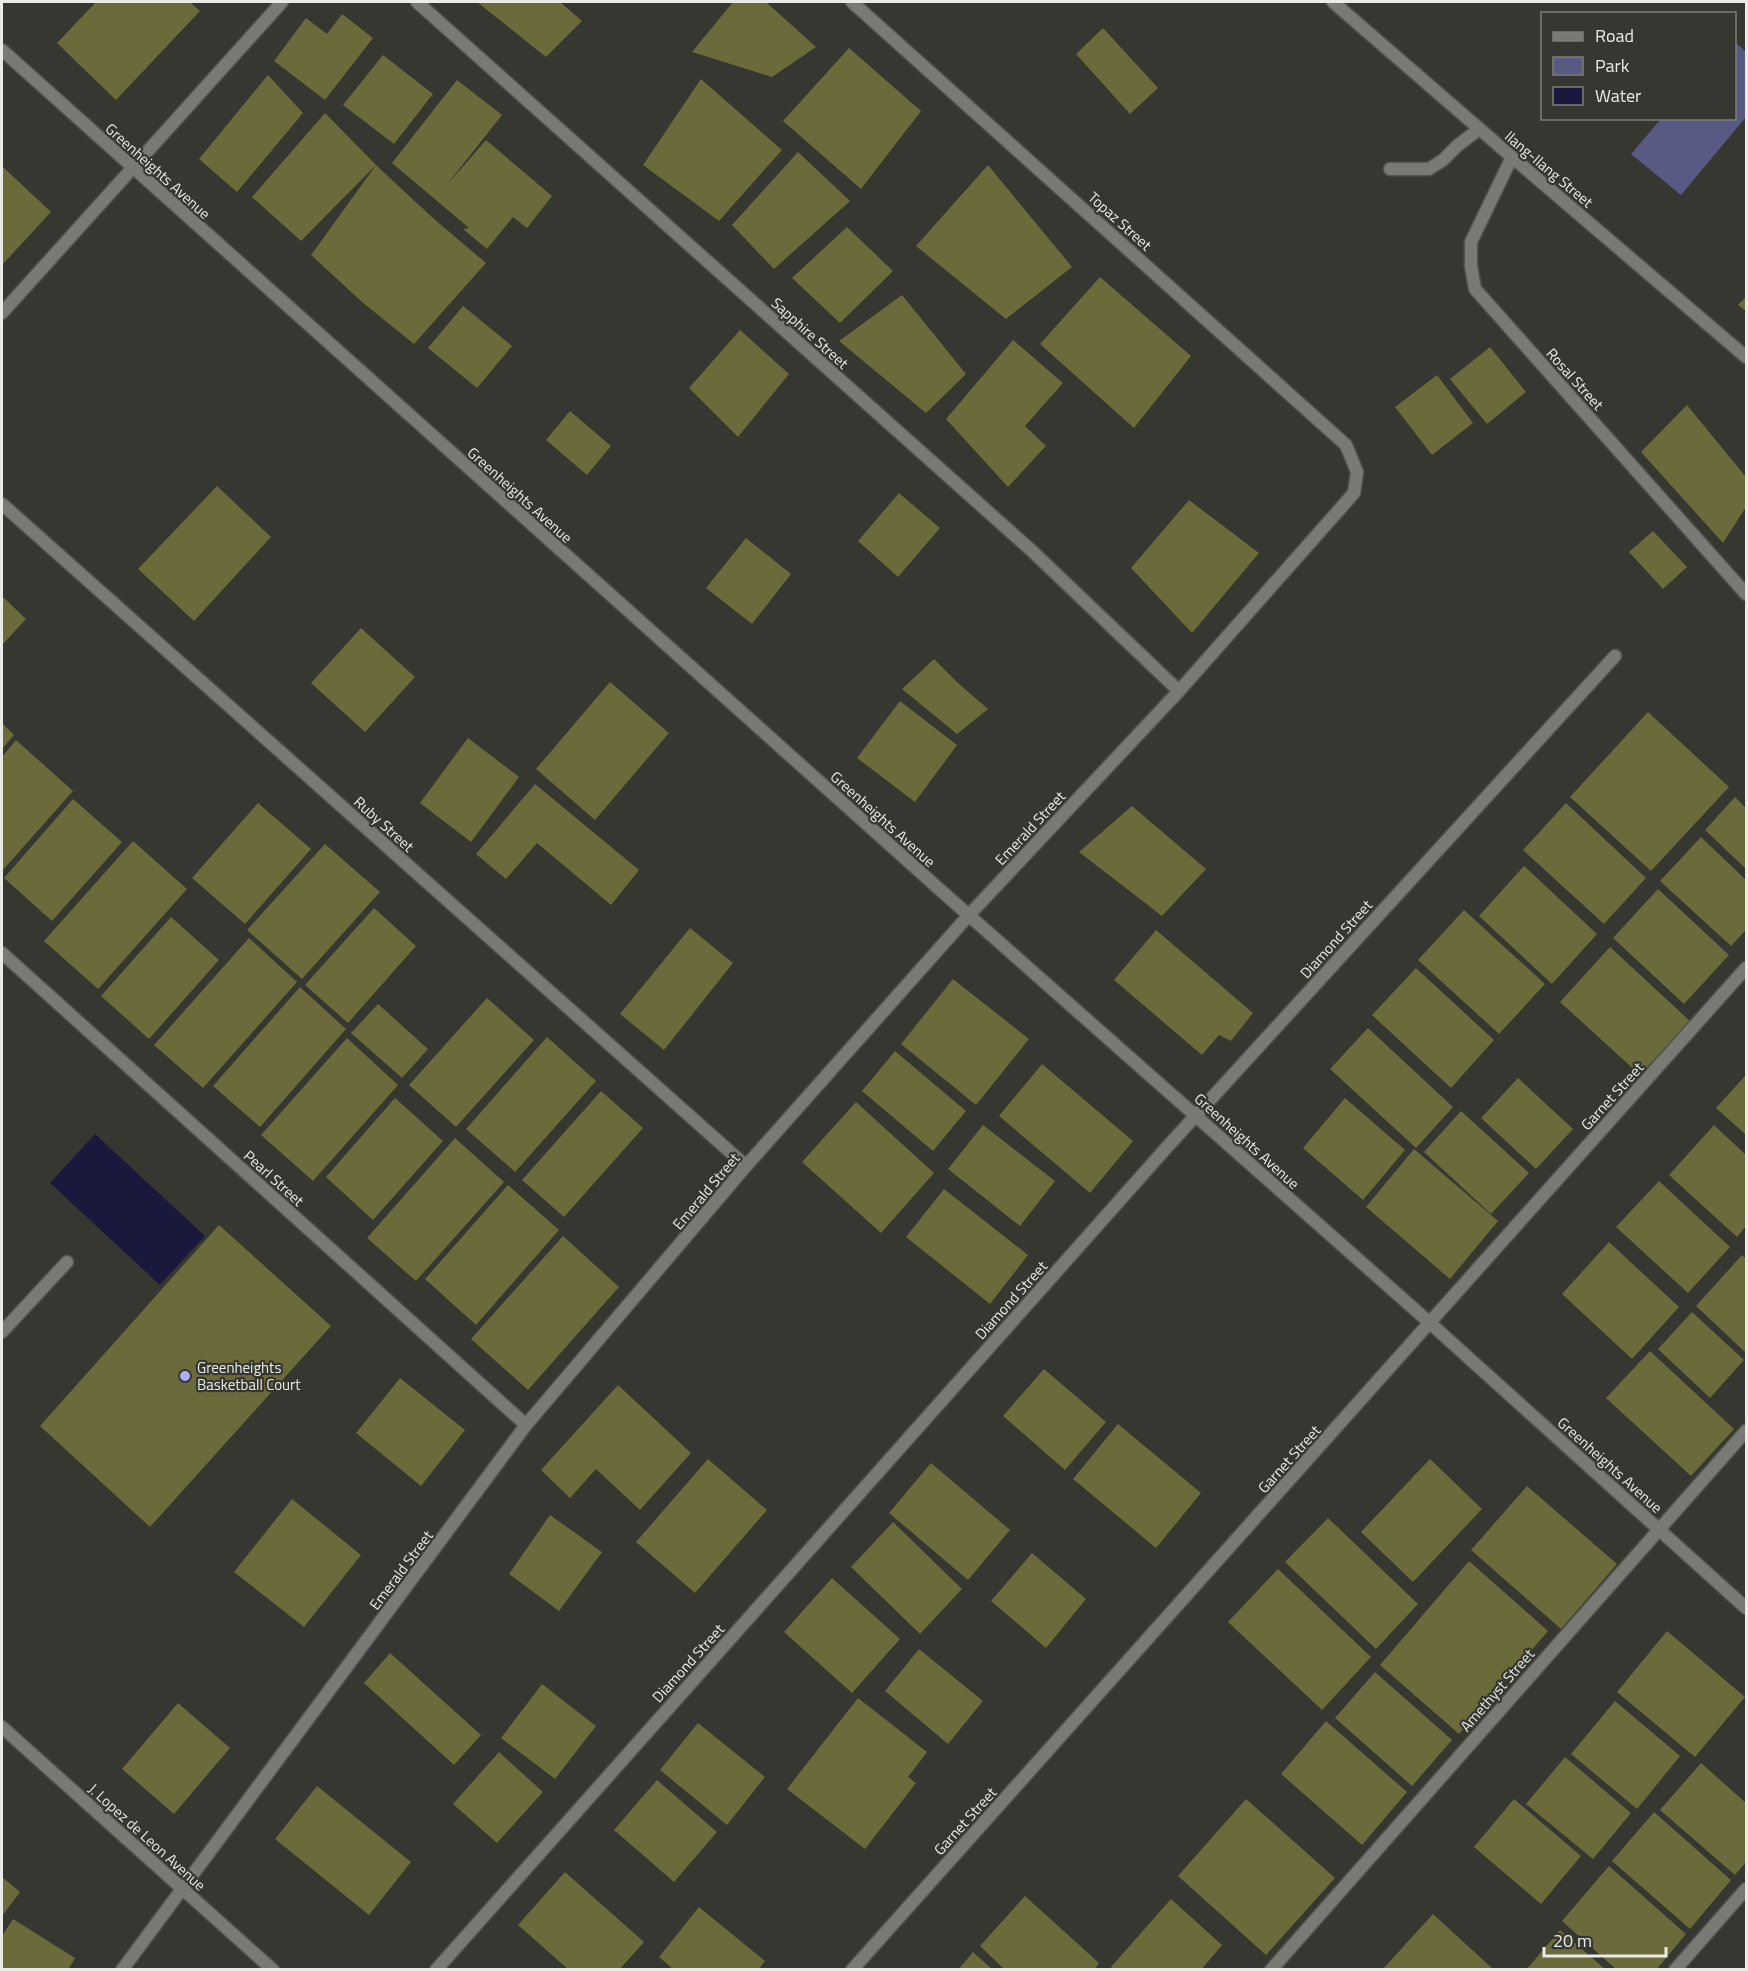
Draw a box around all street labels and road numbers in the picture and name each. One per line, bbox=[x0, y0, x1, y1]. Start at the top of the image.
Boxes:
street label: Greenheights Avenue bbox=[100, 117, 216, 225]
street label: Ilang-Ilang Street bbox=[1500, 125, 1599, 213]
street label: Topaz Street bbox=[1083, 186, 1157, 256]
street label: Sapphire Street bbox=[766, 292, 854, 375]
street label: Rosal Street bbox=[1541, 343, 1610, 416]
street label: Greenheights Avenue bbox=[462, 441, 578, 549]
street label: Greenheights Avenue bbox=[825, 765, 941, 873]
street label: Emerald Street bbox=[989, 785, 1071, 870]
street label: Ruby Street bbox=[349, 791, 420, 858]
street label: Diamond Street bbox=[1294, 894, 1378, 983]
street label: Garnet Street bbox=[1575, 1056, 1649, 1135]
street label: Greenheights Avenue bbox=[1189, 1087, 1305, 1195]
street label: Pearl Street bbox=[239, 1145, 310, 1212]
street label: Emerald Street bbox=[667, 1147, 746, 1235]
street label: Diamond Street bbox=[969, 1255, 1053, 1344]
street label: Greenheights Avenue bbox=[1552, 1411, 1668, 1519]
street label: Garnet Street bbox=[1252, 1419, 1326, 1498]
street label: Emerald Street bbox=[363, 1525, 439, 1615]
street label: Diamond Street bbox=[646, 1618, 730, 1707]
street label: Amethyst Street bbox=[1454, 1643, 1540, 1737]
street label: J. Lopez de Leon Avenue bbox=[83, 1778, 211, 1896]
street label: Garnet Street bbox=[928, 1781, 1002, 1860]

